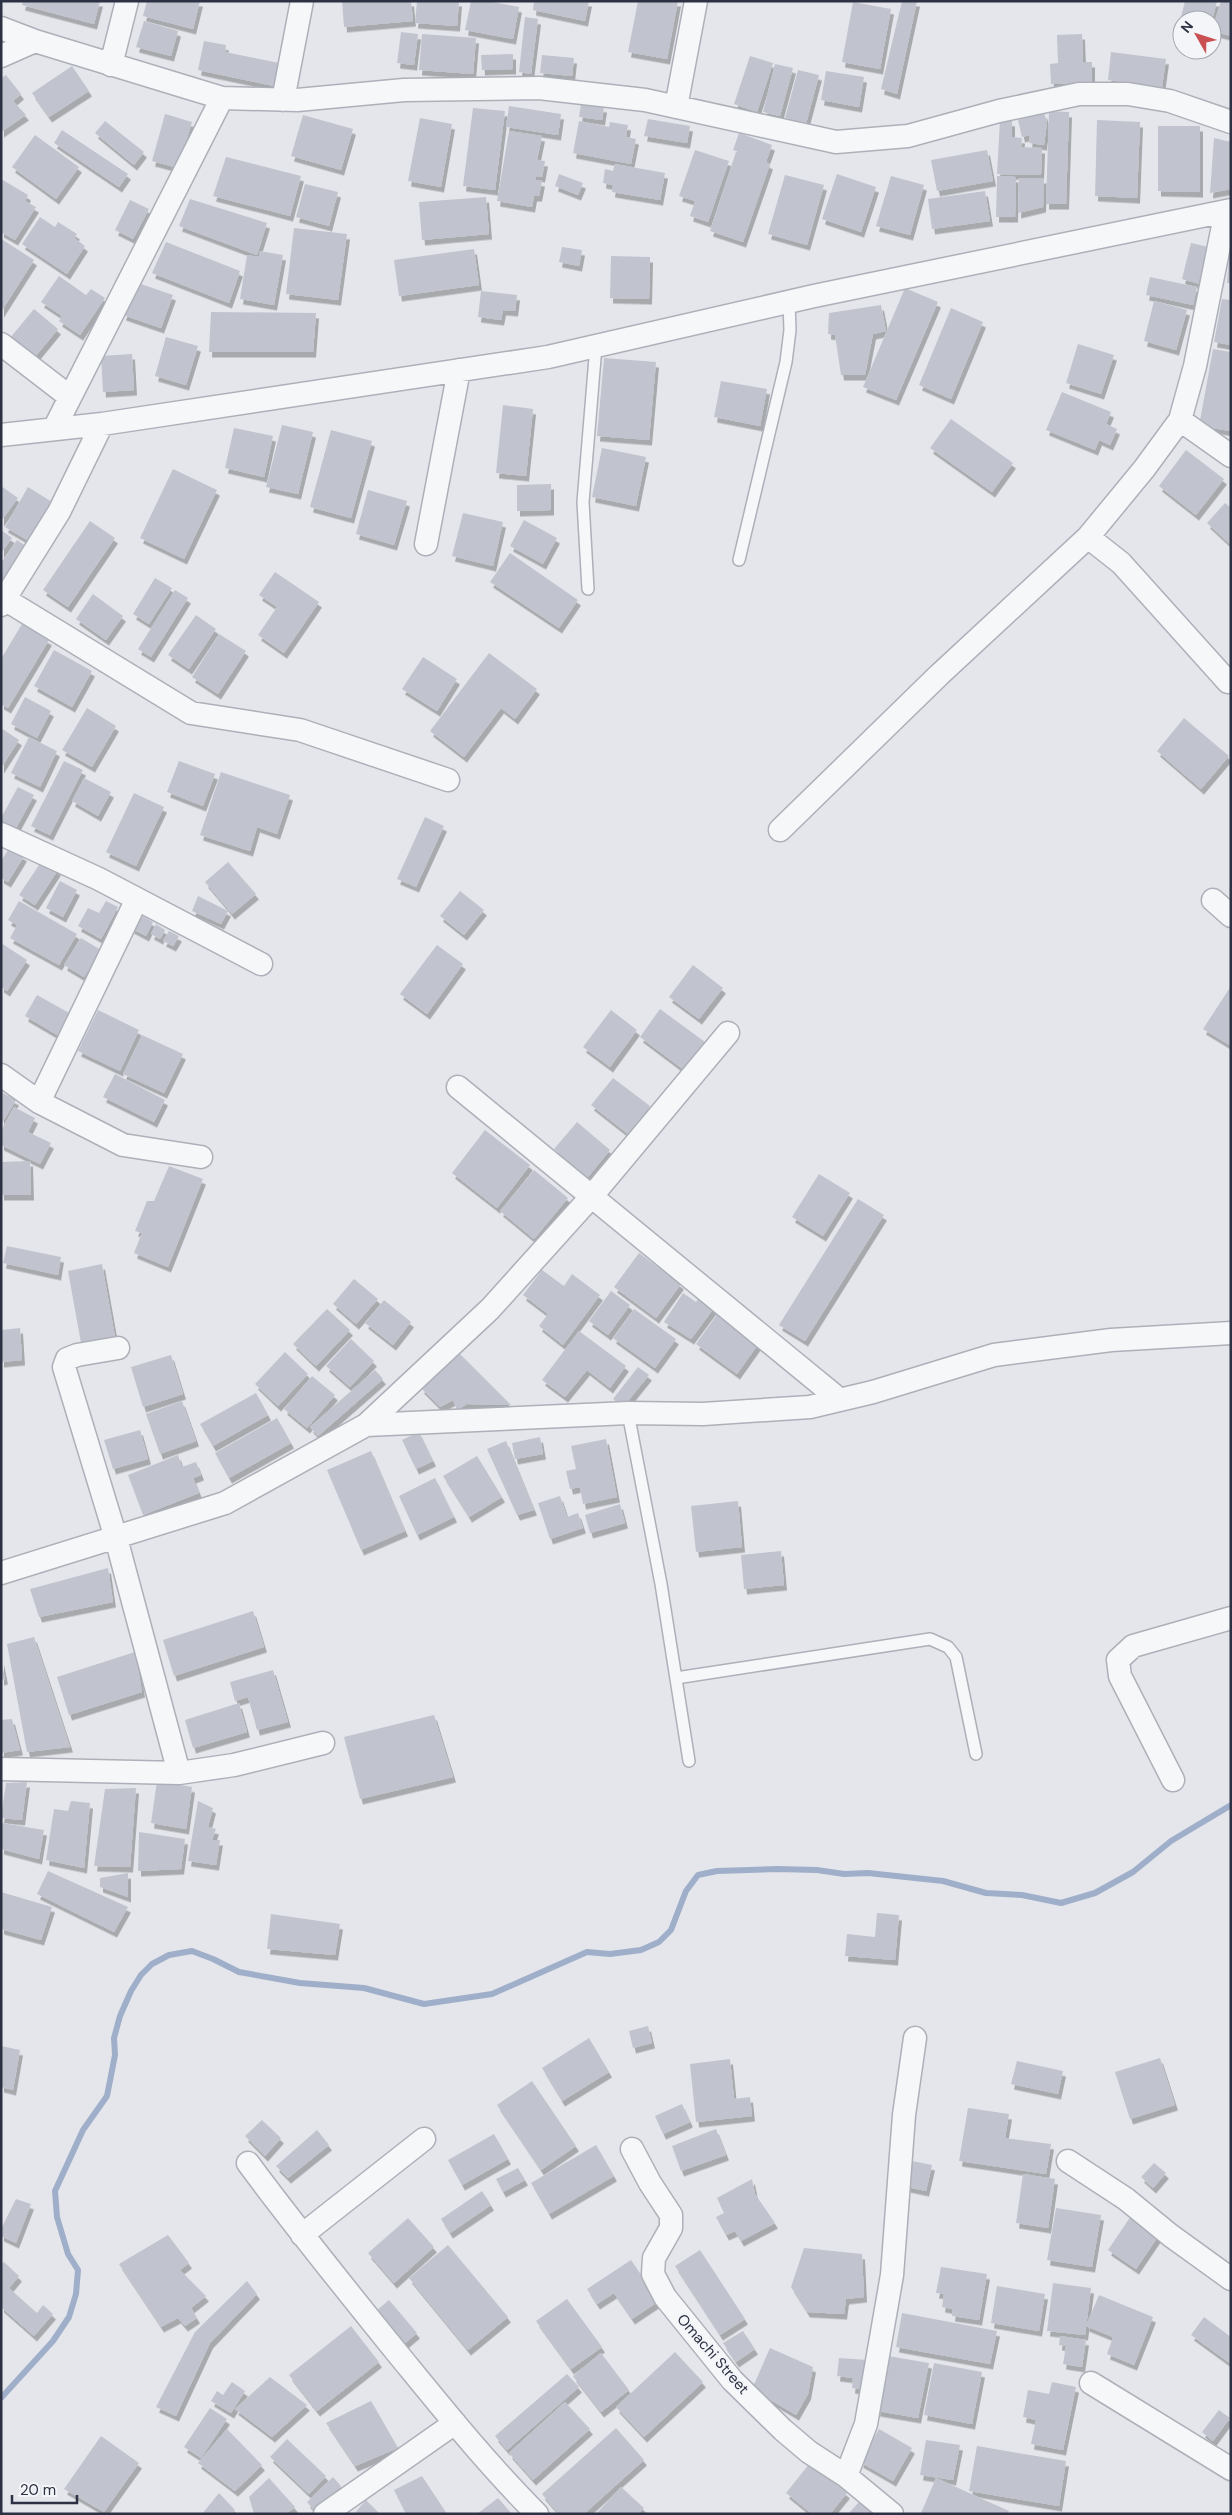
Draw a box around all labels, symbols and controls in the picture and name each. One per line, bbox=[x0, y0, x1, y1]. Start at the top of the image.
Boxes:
north arrow bbox=[1172, 10, 1222, 60]
text: N bbox=[1177, 17, 1197, 36]
street label: Omachi Street bbox=[673, 2310, 754, 2399]
scale bar bbox=[12, 2472, 78, 2504]
text: 20 m bbox=[20, 2480, 56, 2500]

